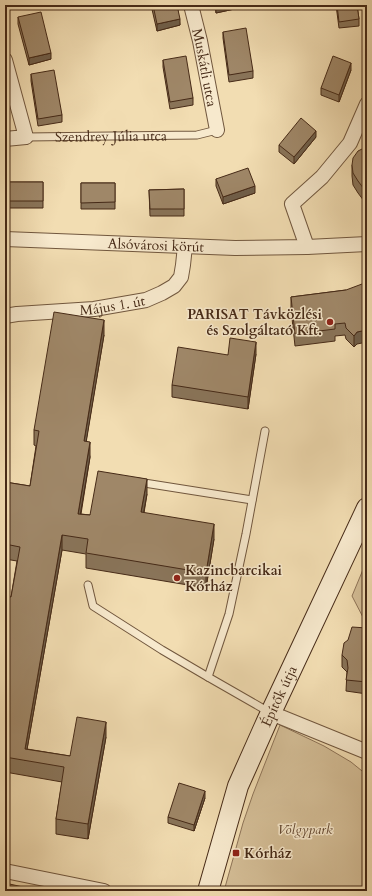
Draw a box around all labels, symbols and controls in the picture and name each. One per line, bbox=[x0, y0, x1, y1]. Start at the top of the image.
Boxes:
street label: Muskátli utca bbox=[188, 26, 222, 108]
street label: Szendrey Júlia utca bbox=[55, 126, 167, 146]
street label: Alsóvárosi körút bbox=[107, 234, 205, 256]
street label: Május 1. út bbox=[79, 291, 147, 319]
place label: PARISAT Távközlési és Szolgáltató Kft. bbox=[187, 305, 323, 340]
marker: PARISAT Távközlési és Szolgáltató Kft. bbox=[325, 317, 335, 327]
place label: Kazincbarcikai Kórház bbox=[185, 561, 283, 596]
marker: Kazincbarcikai Kórház bbox=[172, 573, 182, 583]
street label: Építők útja bbox=[256, 662, 301, 730]
park label: Völgypark bbox=[277, 820, 333, 839]
place label: Kórház bbox=[244, 844, 292, 863]
marker: Kórház bbox=[231, 848, 241, 858]

